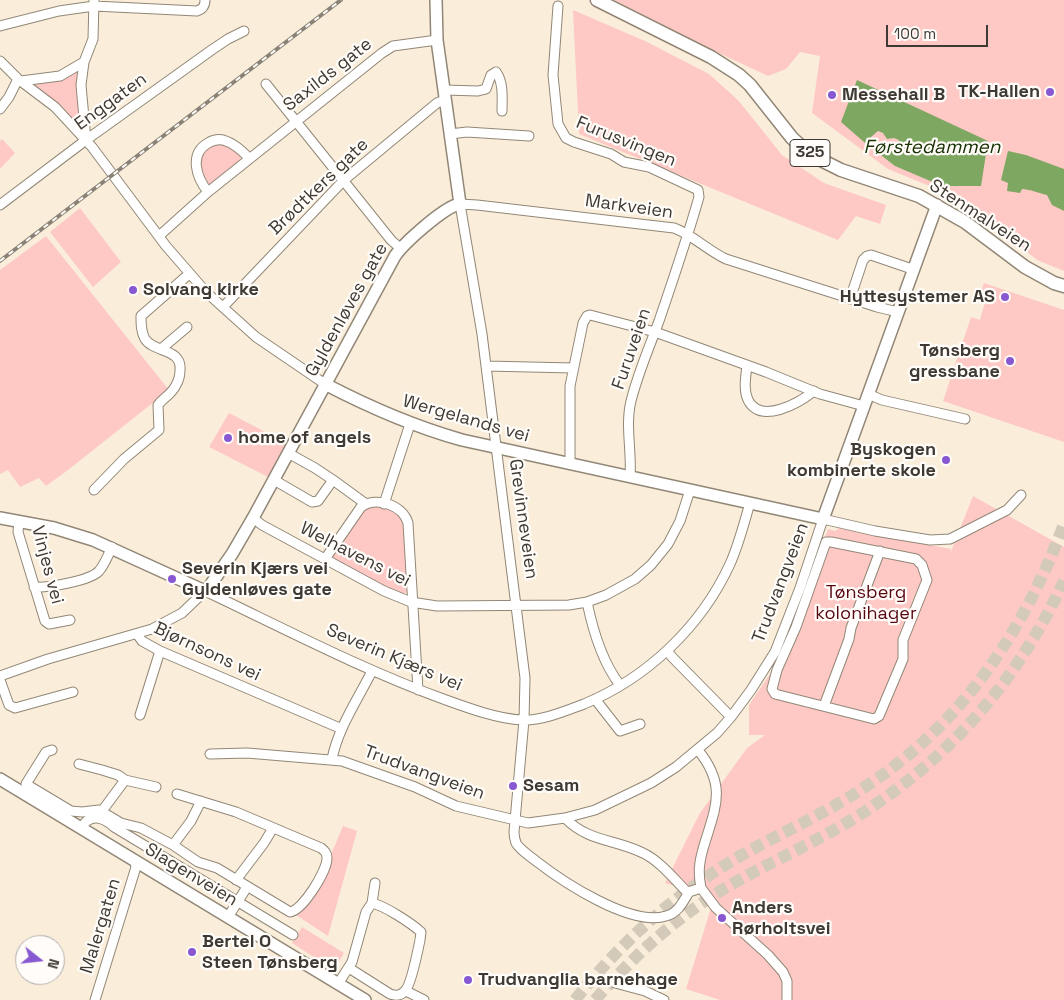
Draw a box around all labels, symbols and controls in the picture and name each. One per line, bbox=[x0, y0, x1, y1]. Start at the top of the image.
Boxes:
scale bar bbox=[889, 15, 992, 47]
text: 100 m bbox=[894, 24, 936, 43]
street label: Saxilds gate bbox=[279, 34, 377, 116]
street label: Enggaten bbox=[71, 69, 151, 135]
place label: TK-Hallen bbox=[958, 81, 1040, 103]
place label: Messehall B bbox=[842, 84, 945, 106]
marker: TK-Hallen bbox=[1044, 86, 1056, 98]
marker: Messehall B bbox=[826, 89, 838, 101]
street label: Furusvingen bbox=[573, 112, 679, 172]
street label: Brødtkers gate bbox=[265, 134, 373, 240]
water label: Førstedammen bbox=[863, 137, 1001, 159]
road number: 325 bbox=[790, 140, 830, 167]
street label: Stenmalveien bbox=[925, 175, 1035, 257]
street label: Markveien bbox=[584, 190, 674, 224]
street label: Gyldenløves gate bbox=[301, 239, 393, 381]
place label: Solvang kirke bbox=[143, 279, 259, 301]
marker: Solvang kirke bbox=[127, 284, 139, 296]
place label: Hyttesystemer AS bbox=[840, 286, 995, 308]
marker: Hyttesystemer AS bbox=[999, 291, 1011, 303]
street label: Furuveien bbox=[608, 305, 656, 393]
place label: Tønsberg gressbane bbox=[909, 340, 1000, 382]
marker: Tønsberg gressbane bbox=[1004, 355, 1016, 367]
street label: Wergelands vei bbox=[400, 391, 532, 447]
place label: home of angels bbox=[238, 427, 371, 449]
marker: home of angels bbox=[222, 432, 234, 444]
place label: Byskogen kombinerte skole bbox=[787, 439, 936, 482]
marker: Byskogen kombinerte skole bbox=[940, 454, 952, 466]
street label: Grevinneveien bbox=[504, 457, 542, 581]
street label: Welhavens vei bbox=[296, 518, 414, 592]
street label: Trudvangveien bbox=[748, 520, 814, 646]
street label: Vinjes vei bbox=[26, 523, 68, 607]
place label: Severin Kjærs vei Gyldenløves gate bbox=[182, 558, 332, 600]
marker: Severin Kjærs vei Gyldenløves gate bbox=[166, 573, 178, 585]
park label: Tønsberg kolonihager bbox=[815, 582, 917, 624]
street label: Bjørnsons vei bbox=[150, 618, 264, 686]
street label: Severin Kjærs vei bbox=[323, 620, 465, 696]
street label: Trudvangveien bbox=[361, 741, 487, 805]
place label: Sesam bbox=[523, 775, 579, 797]
marker: Sesam bbox=[507, 780, 519, 792]
street label: Slagenveien bbox=[141, 839, 241, 911]
street label: Malergaten bbox=[76, 876, 126, 976]
place label: Anders Rørholtsvei bbox=[732, 897, 830, 940]
marker: Anders Rørholtsvei bbox=[716, 912, 728, 924]
place label: Bertel O Steen Tønsberg bbox=[202, 931, 338, 974]
north arrow bbox=[15, 935, 65, 985]
marker: Bertel O Steen Tønsberg bbox=[186, 946, 198, 958]
text: N bbox=[44, 957, 63, 971]
place label: Trudvanglia barnehage bbox=[478, 969, 678, 991]
marker: Trudvanglia barnehage bbox=[462, 974, 474, 986]

